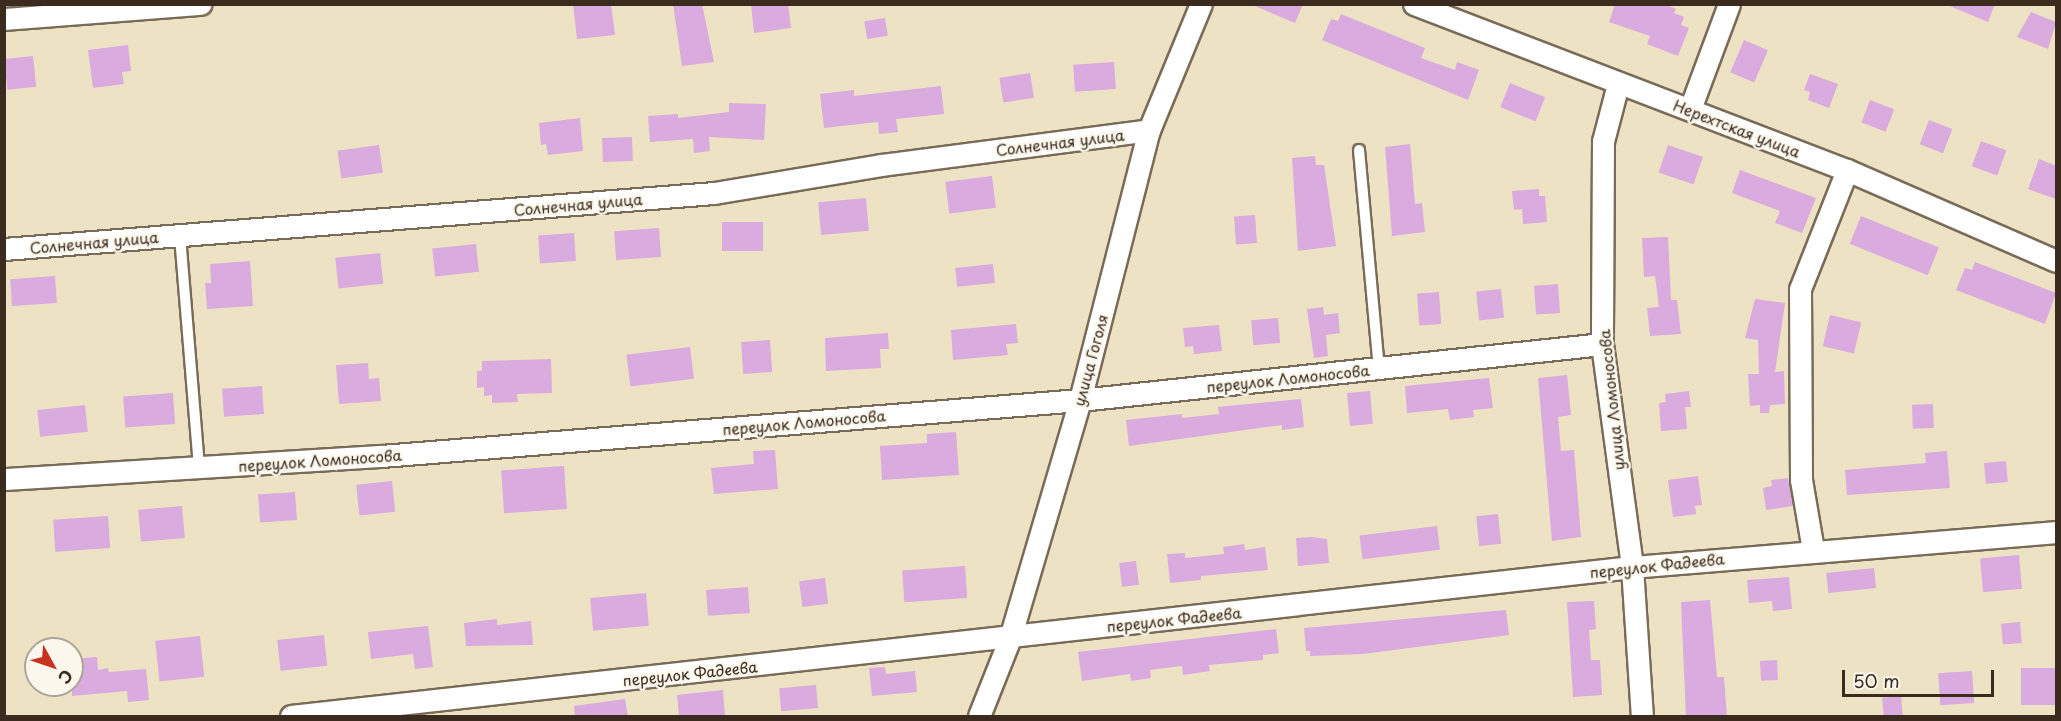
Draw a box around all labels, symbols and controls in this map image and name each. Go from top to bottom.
street label: Нерехтская улица [1671,95,1803,161]
street label: Солнечная улица [994,125,1126,159]
street label: Солнечная улица [512,189,644,219]
street label: Солнечная улица [28,227,160,257]
street label: улица Гоголя [1069,312,1111,408]
street label: улица Ломоносова [1595,328,1627,472]
street label: переулок Ломоносова [1205,360,1371,396]
street label: переулок Ломоносова [721,406,887,438]
street label: переулок Ломоносова [237,445,403,475]
street label: переулок Фадеева [1588,549,1726,581]
street label: переулок Фадеева [1105,603,1243,635]
north arrow [24,637,84,697]
street label: переулок Фадеева [621,657,759,689]
scale bar [1845,658,1996,696]
text: С [53,665,79,690]
text: 50 m [1853,667,1900,694]

